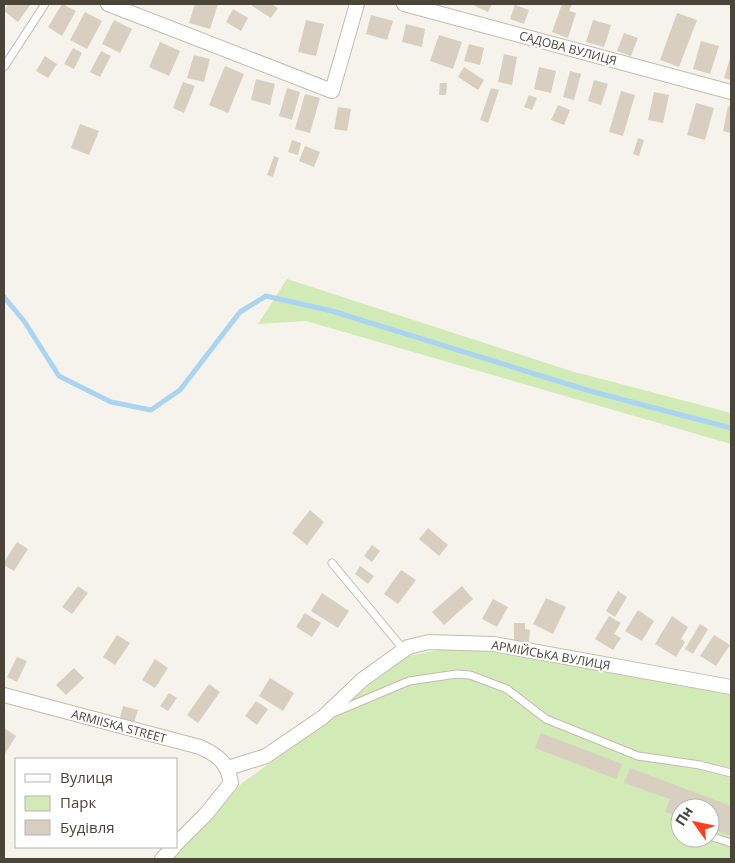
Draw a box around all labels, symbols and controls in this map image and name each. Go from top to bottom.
street label: САДОВА ВУЛИЦЯ [517,27,619,69]
street label: АРМІЙСЬКА ВУЛИЦЯ [490,636,612,674]
street label: ARMIISKA STREET [70,705,169,747]
legend [15,758,178,848]
text: Вулиця [60,767,113,787]
text: Парк [60,792,96,812]
north arrow [670,798,720,848]
text: Пн [670,802,697,829]
text: Будівля [60,817,115,837]

